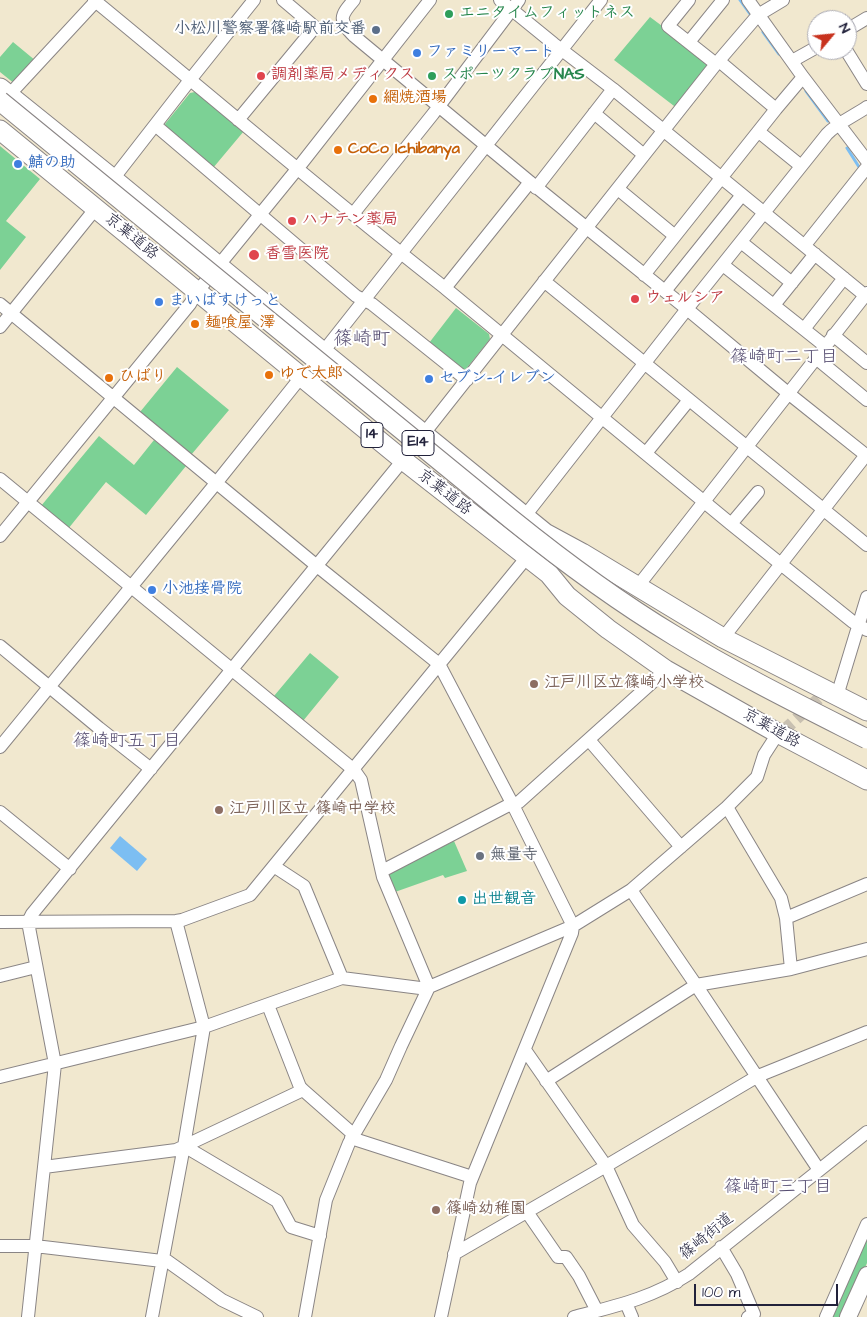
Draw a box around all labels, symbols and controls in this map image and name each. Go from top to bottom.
place label: エニタイムフィットネス [459,4,635,24]
marker: エニタイムフィットネス [443,8,455,20]
north arrow [807,10,857,60]
place label: 小松川警察署篠崎駅前交番 [174,20,366,40]
text: N [833,20,855,37]
marker: 小松川警察署篠崎駅前交番 [370,24,382,36]
place label: ファミリーマート [427,43,555,63]
marker: ファミリーマート [411,47,423,59]
place label: 調剤薬局メディクス [271,66,415,86]
place label: スポーツクラブNAS [442,66,585,86]
marker: 調剤薬局メディクス [255,70,267,82]
marker: スポーツクラブNAS [426,70,438,82]
place label: 網焼酒場 [383,89,447,109]
marker: 網焼酒場 [367,93,379,105]
place label: CoCo Ichibanya [348,140,460,160]
marker: CoCo Ichibanya [332,144,344,156]
place label: 鯖の助 [28,154,76,174]
marker: 鯖の助 [12,158,24,170]
street label: 京葉道路 [100,209,162,265]
place label: ハナテン薬局 [302,211,398,231]
marker: ハナテン薬局 [286,215,298,227]
place label: 香雪医院 [265,245,329,265]
marker: 香雪医院 [247,248,261,262]
place label: ウェルシア [645,289,725,309]
place label: まいばすけっと [169,292,281,312]
marker: ウェルシア [629,293,641,305]
marker: まいばすけっと [153,296,165,308]
place label: 麺喰屋 澤 [205,314,275,334]
marker: 麺喰屋 澤 [189,318,201,330]
district label: 篠崎町 [334,329,390,351]
district label: 篠崎町二丁目 [730,347,838,369]
place label: ゆで太郎 [279,365,343,385]
place label: ひばり [119,368,167,388]
marker: ゆで太郎 [263,369,275,381]
place label: セブン-イレブン [439,369,556,389]
marker: ひばり [103,372,115,384]
marker: セブン-イレブン [423,373,435,385]
road number: 14 [361,422,383,448]
road number: E14 [402,430,434,456]
street label: 京葉道路 [413,466,475,520]
place label: 小池接骨院 [162,580,242,600]
marker: 小池接骨院 [146,584,158,596]
place label: 江戸川区立篠崎小学校 [544,674,704,694]
marker: 江戸川区立篠崎小学校 [528,678,540,690]
street label: 京葉道路 [738,705,804,753]
district label: 篠崎町五丁目 [73,731,181,753]
place label: 江戸川区立 篠崎中学校 [229,800,395,820]
marker: 江戸川区立 篠崎中学校 [213,804,225,816]
place label: 無量寺 [490,846,538,866]
marker: 無量寺 [474,850,486,862]
place label: 出世観音 [472,890,536,910]
marker: 出世観音 [456,894,468,906]
district label: 篠崎町三丁目 [724,1177,832,1199]
place label: 篠崎幼稚園 [446,1200,526,1220]
marker: 篠崎幼稚園 [430,1204,442,1216]
street label: 篠崎街道 [676,1209,738,1265]
scale bar [697,1274,841,1306]
text: 100 m [702,1282,741,1303]

